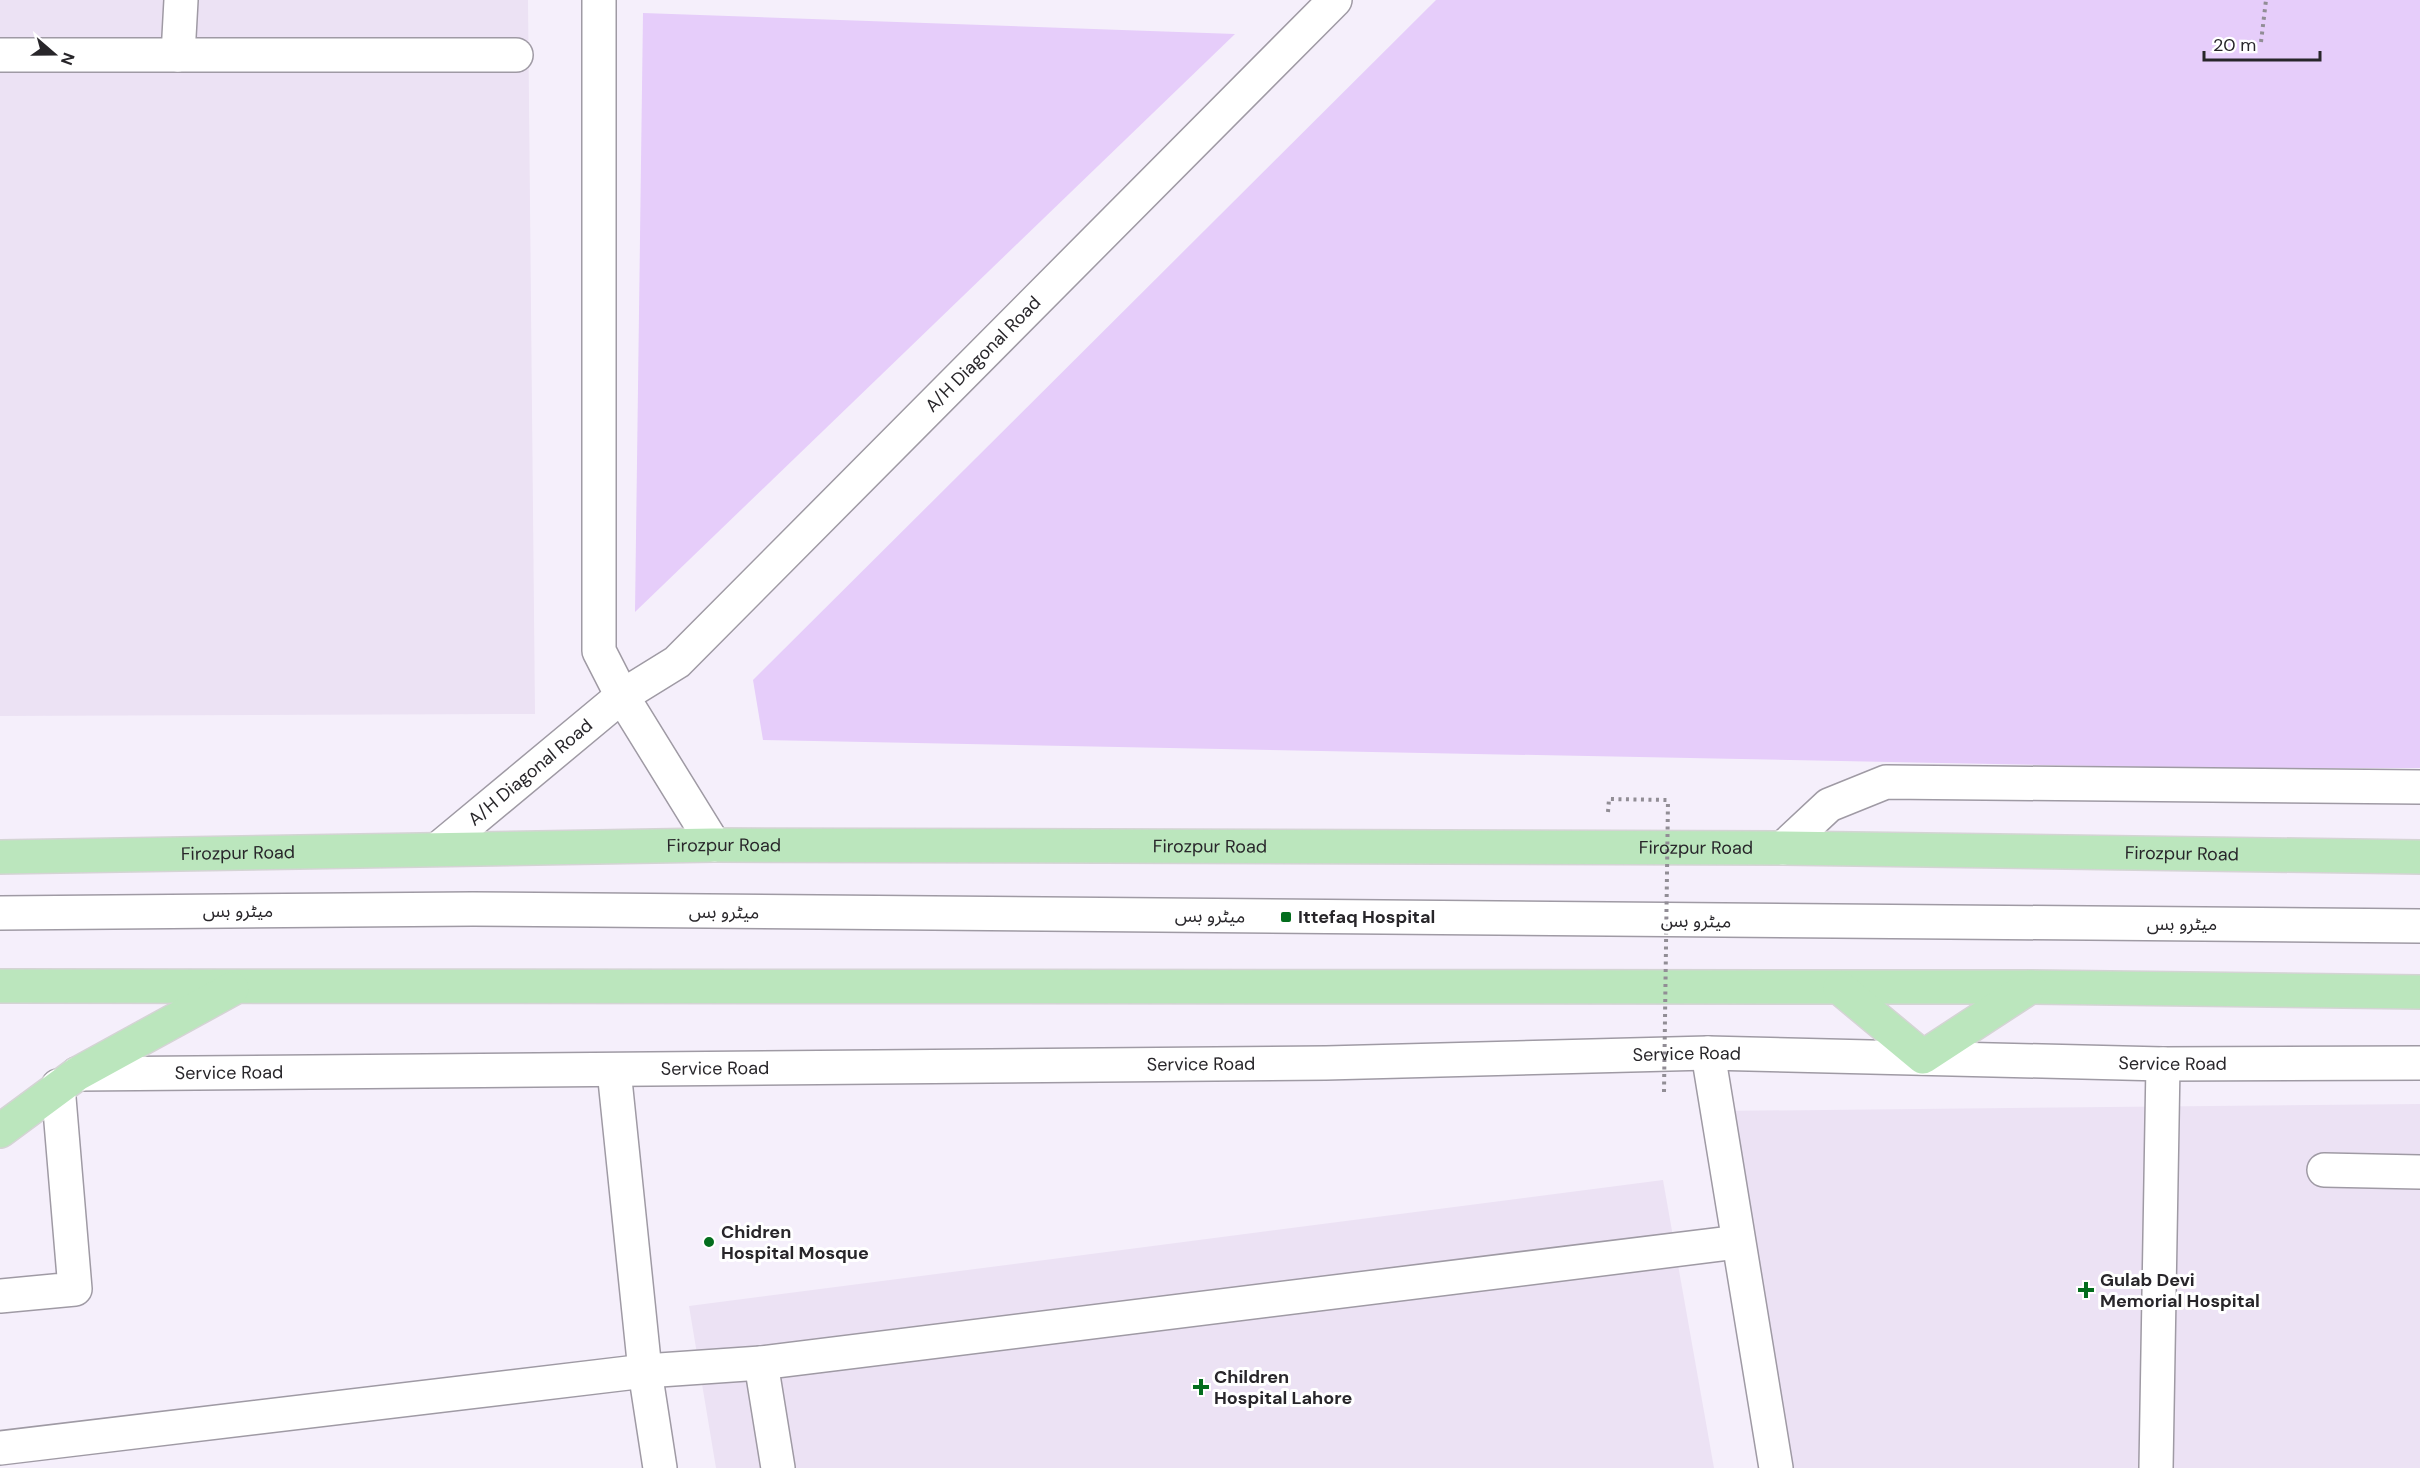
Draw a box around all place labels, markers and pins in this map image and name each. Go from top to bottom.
place label: Ittefaq Hospital [1298,905,1435,929]
marker: Ittefaq Hospital [1279,910,1293,924]
place label: Chidren Hospital Mosque [721,1220,869,1265]
marker: Chidren Hospital Mosque [702,1235,716,1249]
place label: Gulab Devi Memorial Hospital [2100,1268,2260,1313]
marker: Gulab Devi Memorial Hospital [2077,1281,2095,1299]
place label: Children Hospital Lahore [1214,1365,1352,1410]
marker: Children Hospital Lahore [1192,1378,1210,1396]

